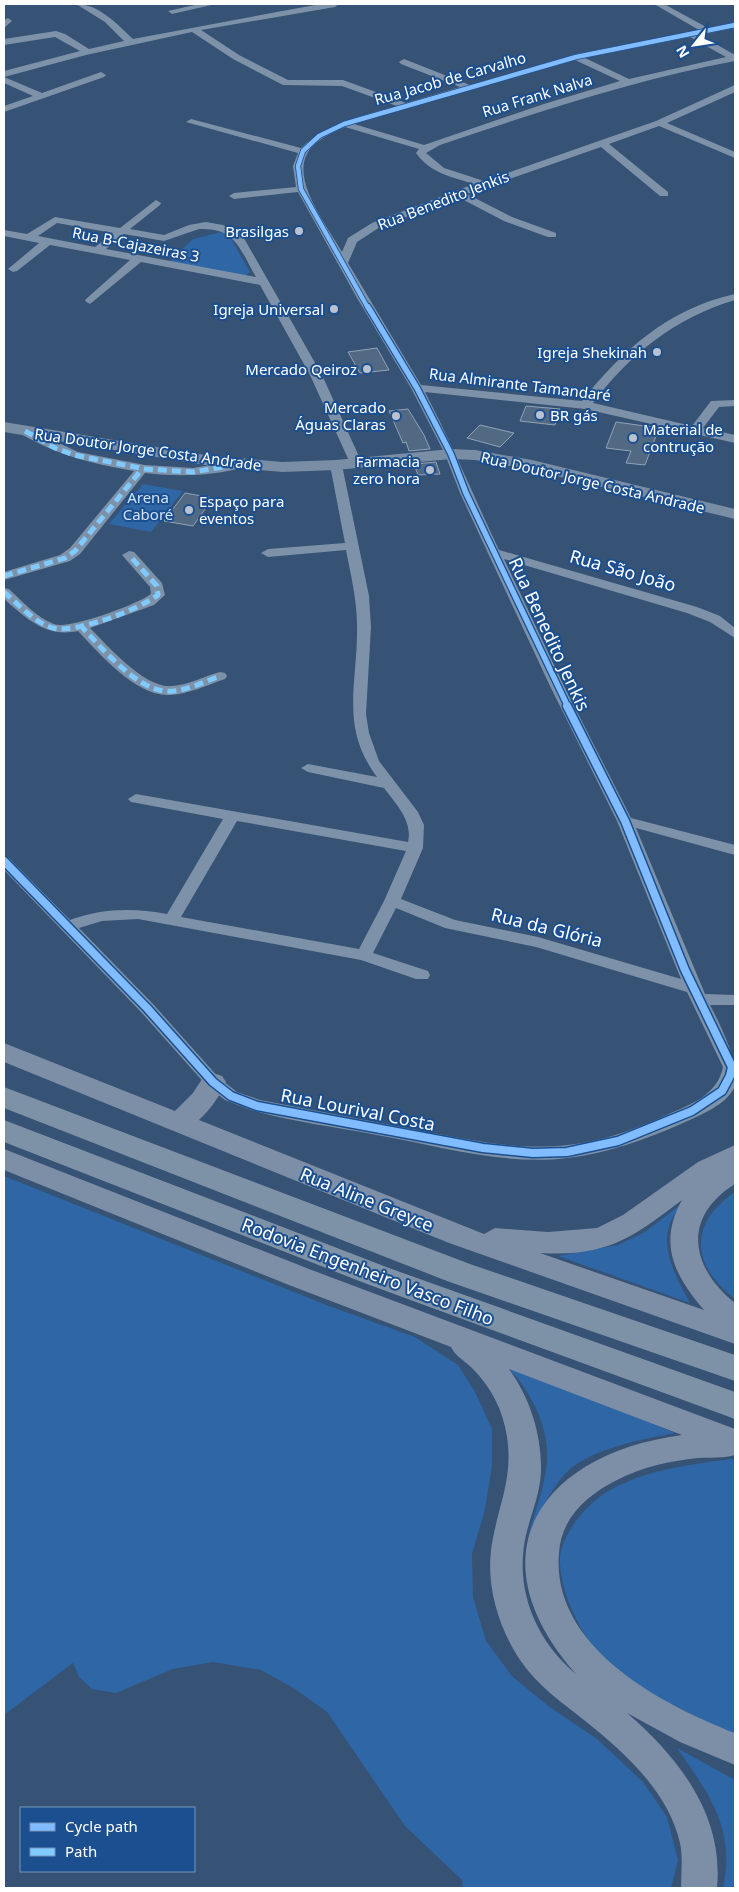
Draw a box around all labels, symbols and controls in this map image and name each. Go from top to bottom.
north arrow [669,20,719,70]
text: N [671,42,693,61]
street label: Rua Jacob de Carvalho [372,47,528,109]
street label: Rua Frank Nalva [480,69,594,121]
street label: Rua Benedito Jenkis [374,166,512,234]
place label: Brasilgas [225,221,289,241]
street label: Rua B-Cajazeiras 3 [71,222,201,266]
marker: Brasilgas [293,225,305,237]
place label: Igreja Universal [213,299,324,319]
marker: Igreja Universal [328,303,340,315]
place label: Igreja Shekinah [537,342,647,362]
marker: Igreja Shekinah [651,346,663,358]
place label: Mercado Qeiroz [245,359,357,379]
marker: Mercado Qeiroz [361,363,373,375]
street label: Rua Almirante Tamandaré [428,363,612,405]
place label: Mercado Águas Claras [295,397,386,434]
place label: BR gás [550,405,598,425]
marker: BR gás [534,409,546,421]
marker: Mercado Águas Claras [390,410,402,422]
place label: Material de contrução [643,419,723,456]
street label: Rua Doutor Jorge Costa Andrade [33,423,263,475]
marker: Material de contrução [627,432,639,444]
street label: Rua Doutor Jorge Costa Andrade [479,446,707,518]
place label: Farmacia zero hora [353,451,420,488]
marker: Farmacia zero hora [424,464,436,476]
park label: Arena Caboré [123,487,173,524]
place label: Espaço para eventos [199,491,284,528]
marker: Espaço para eventos [183,504,195,516]
street label: Rua São João [567,543,679,597]
street label: Rua Benedito Jenkis [504,553,596,715]
street label: Rua da Glória [489,902,605,952]
street label: Rua Lourival Costa [279,1082,437,1136]
street label: Rua Aline Greyce [297,1161,437,1237]
street label: Rodovia Engenheiro Vasco Filho [238,1212,498,1330]
legend [20,1807,195,1872]
text: Cycle path [65,1816,138,1836]
text: Path [65,1841,97,1861]

